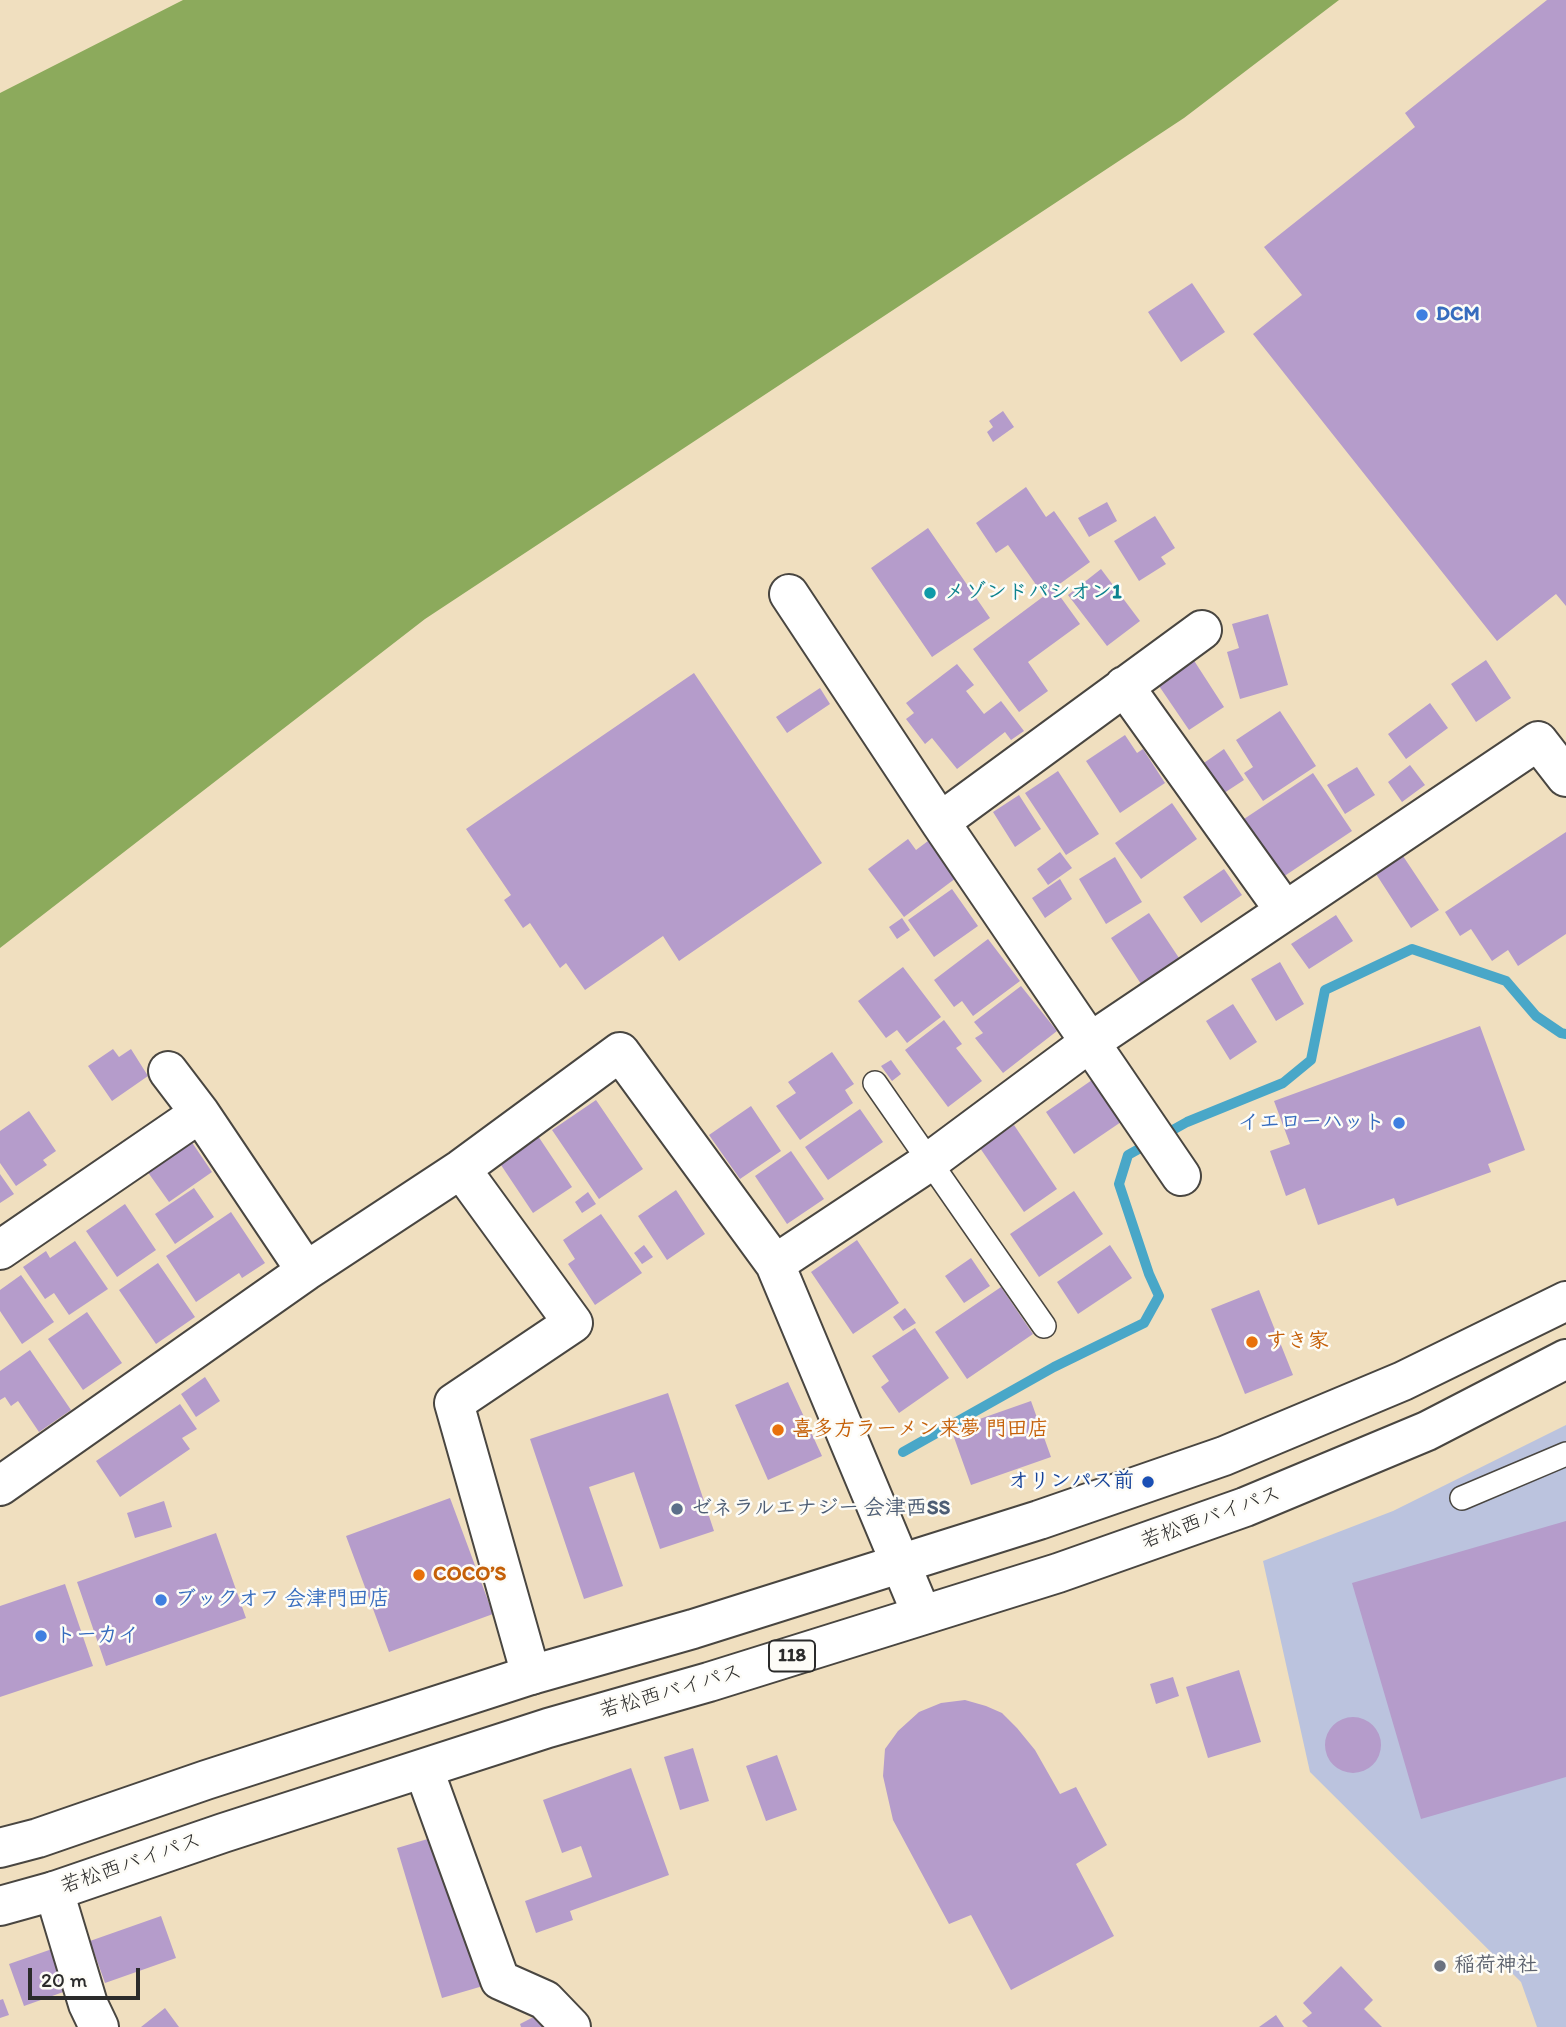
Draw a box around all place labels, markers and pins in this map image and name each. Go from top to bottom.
place label: DCM [1436,302,1480,328]
marker: DCM [1414,307,1430,323]
place label: メゾンドパシオン1 [944,580,1122,606]
marker: メゾンドパシオン1 [922,585,938,601]
place label: イエローハット [1238,1110,1385,1136]
marker: イエローハット [1391,1115,1407,1131]
place label: すき家 [1266,1329,1329,1355]
marker: すき家 [1244,1334,1260,1350]
place label: 喜多方ラーメン来夢 門田店 [792,1417,1049,1443]
marker: 喜多方ラーメン来夢 門田店 [770,1422,786,1438]
place label: オリンパス前 [1008,1469,1134,1495]
marker: オリンパス前 [1140,1474,1156,1490]
place label: ゼネラルエナジー 会津西SS [691,1496,950,1522]
marker: ゼネラルエナジー 会津西SS [669,1501,685,1517]
place label: COCO’S [433,1562,506,1588]
marker: COCO’S [411,1567,427,1583]
place label: ブックオフ 会津門田店 [175,1587,390,1613]
marker: ブックオフ 会津門田店 [153,1592,169,1608]
place label: トーカイ [55,1623,139,1649]
marker: トーカイ [33,1628,49,1644]
place label: 稲荷神社 [1454,1953,1538,1979]
marker: 稲荷神社 [1432,1958,1448,1974]

